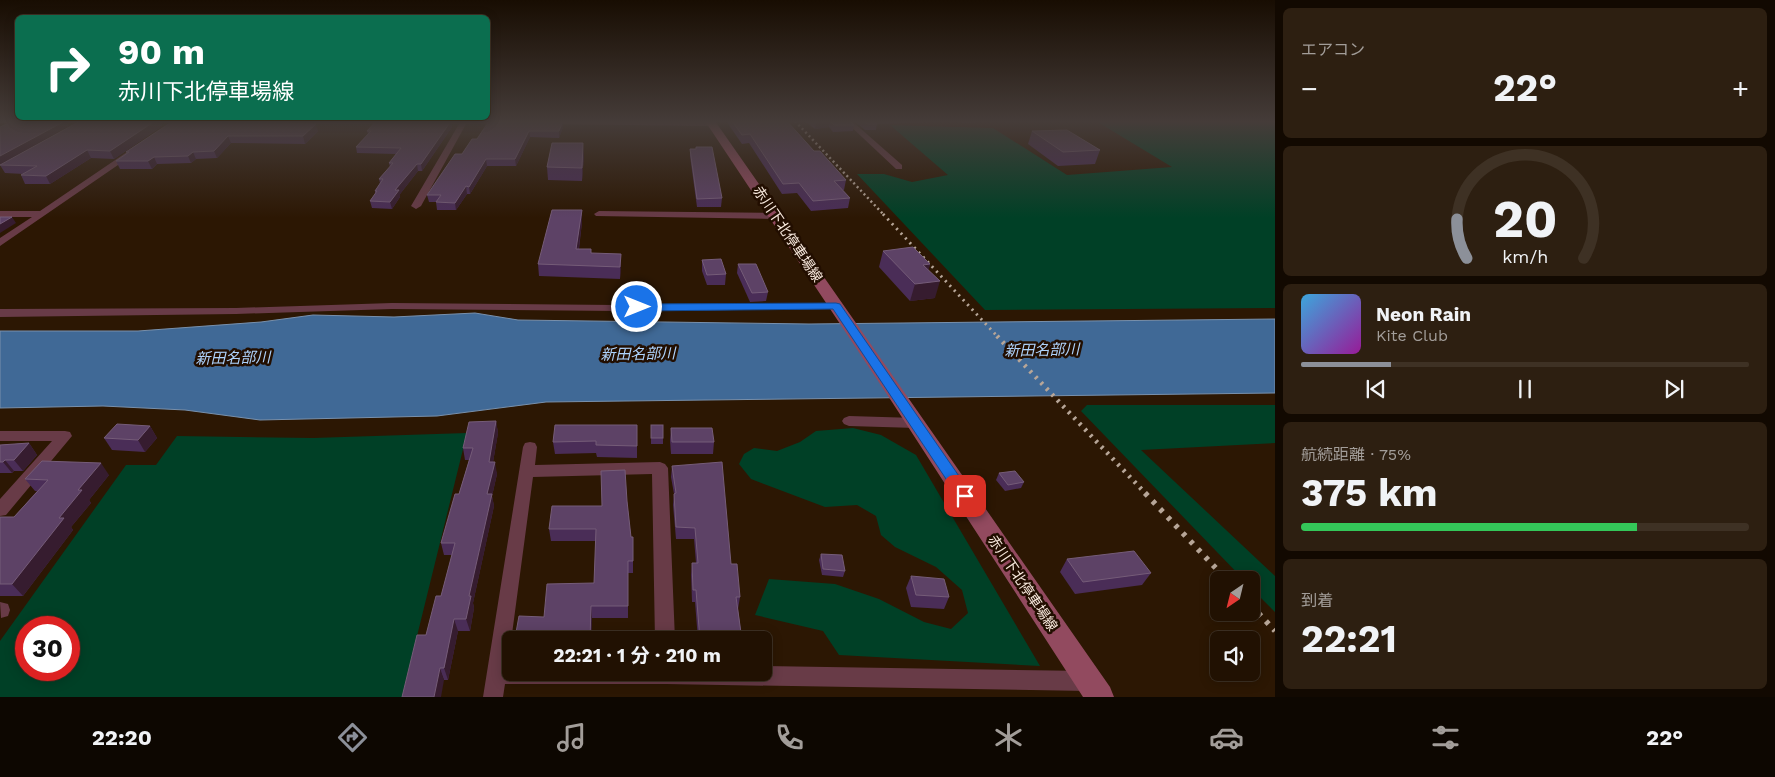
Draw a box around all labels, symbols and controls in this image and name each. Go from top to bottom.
text: 90 m [118,31,205,73]
icon: right [35,35,100,100]
text: エアコン [1301,40,1365,59]
text: 22° [1493,66,1557,110]
text: − [1301,72,1318,105]
text: + [1732,72,1749,105]
text: 赤川下北停車場線 [118,79,294,104]
street label: 赤川下北停車場線 [750,183,826,285]
text: 20 [1493,189,1557,250]
text: km/h [1502,246,1548,267]
position arrow [610,280,662,332]
text: Neon Rain [1376,303,1471,326]
text: Kite Club [1376,326,1448,345]
water label: 新田名部川 [1004,340,1082,360]
water label: 新田名部川 [600,344,678,364]
water label: 新田名部川 [195,348,273,368]
icon: previous [1362,375,1390,403]
icon: pause [1511,375,1539,403]
icon: next [1660,375,1688,403]
text: 航続距離 · 75% [1301,445,1411,464]
text: 375 km [1301,471,1438,515]
pin [944,475,986,517]
icon: arrive [951,482,979,510]
street label: 赤川下北停車場線 [985,532,1061,634]
north arrow [1210,571,1260,621]
map controls [1210,571,1260,681]
text: 到着 [1301,591,1333,610]
speed limit sign: 30 [15,616,80,681]
text: 22:21 [1301,617,1397,661]
button: sound [1210,631,1260,681]
text: 22:21 · 1 分 · 210 m [553,644,721,667]
icon: directions [335,720,370,755]
icon: music [554,720,589,755]
icon: phone [772,720,807,755]
icon: climate [991,720,1026,755]
icon: car [1209,720,1244,755]
icon: filters [1428,720,1463,755]
text: 22:20 [92,725,152,750]
text: 22° [1646,725,1683,750]

